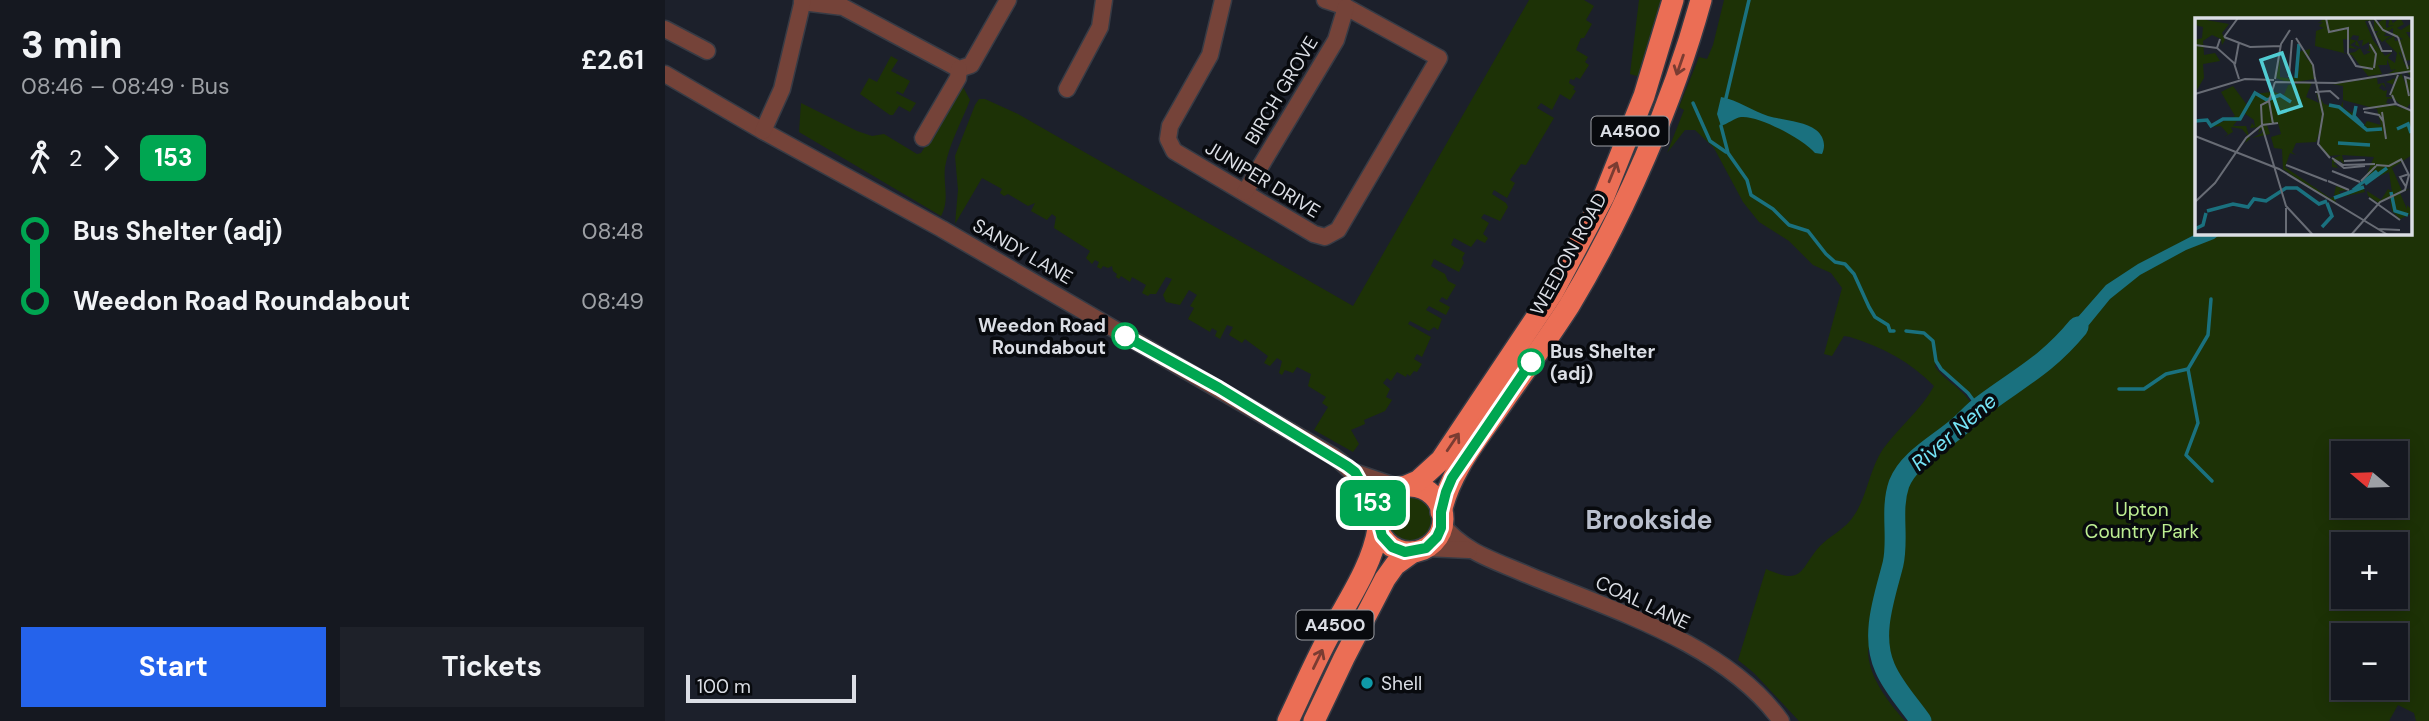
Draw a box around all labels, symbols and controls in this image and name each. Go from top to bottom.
inset map [2195,18,2411,234]
text: 3 min [21,20,122,70]
street label: BIRCH GROVE [1239,31,1324,149]
text: £2.61 [581,43,644,77]
one-way arrow [1673,53,1685,75]
text: 08:46 – 08:49 · Bus [21,71,230,101]
road number: A4500 [1591,116,1669,146]
street label: JUNIPER DRIVE [1201,135,1325,224]
icon: walk [21,139,59,177]
icon: forward [92,139,130,177]
text: 153 [154,142,192,173]
text: 2 [69,143,82,173]
one-way arrow [1608,162,1621,184]
street label: WEEDON ROAD [1524,188,1612,320]
street label: SANDY LANE [968,213,1077,290]
text: Bus Shelter (adj) [73,214,282,248]
text: 08:48 [582,216,644,246]
text: Weedon Road Roundabout [73,284,410,318]
text: 08:49 [581,286,644,316]
place label: Weedon Road Roundabout [978,313,1106,360]
marker: Weedon Road Roundabout [1112,323,1138,349]
place label: Bus Shelter (adj) [1550,339,1656,386]
marker: Bus Shelter (adj) [1518,349,1544,375]
water label: River Nene [1905,387,2003,477]
one-way arrow [1446,433,1461,452]
north arrow [2331,441,2408,518]
map controls [2331,441,2408,700]
line badge: 153 [1333,480,1413,526]
text: 153 [1354,487,1392,518]
park label: Upton Country Park [2085,497,2200,544]
district label: Brookside [1586,503,1712,537]
button: + [2331,532,2408,609]
street label: COAL LANE [1591,570,1694,635]
road number: A4500 [1297,610,1373,640]
button: − [2331,623,2408,700]
button: Start [21,627,326,707]
button: Tickets [340,627,644,707]
one-way arrow [1311,649,1325,670]
place label: Shell [1381,671,1422,696]
scale bar [686,672,856,704]
text: 100 m [697,674,751,699]
marker: Shell [1359,675,1375,691]

